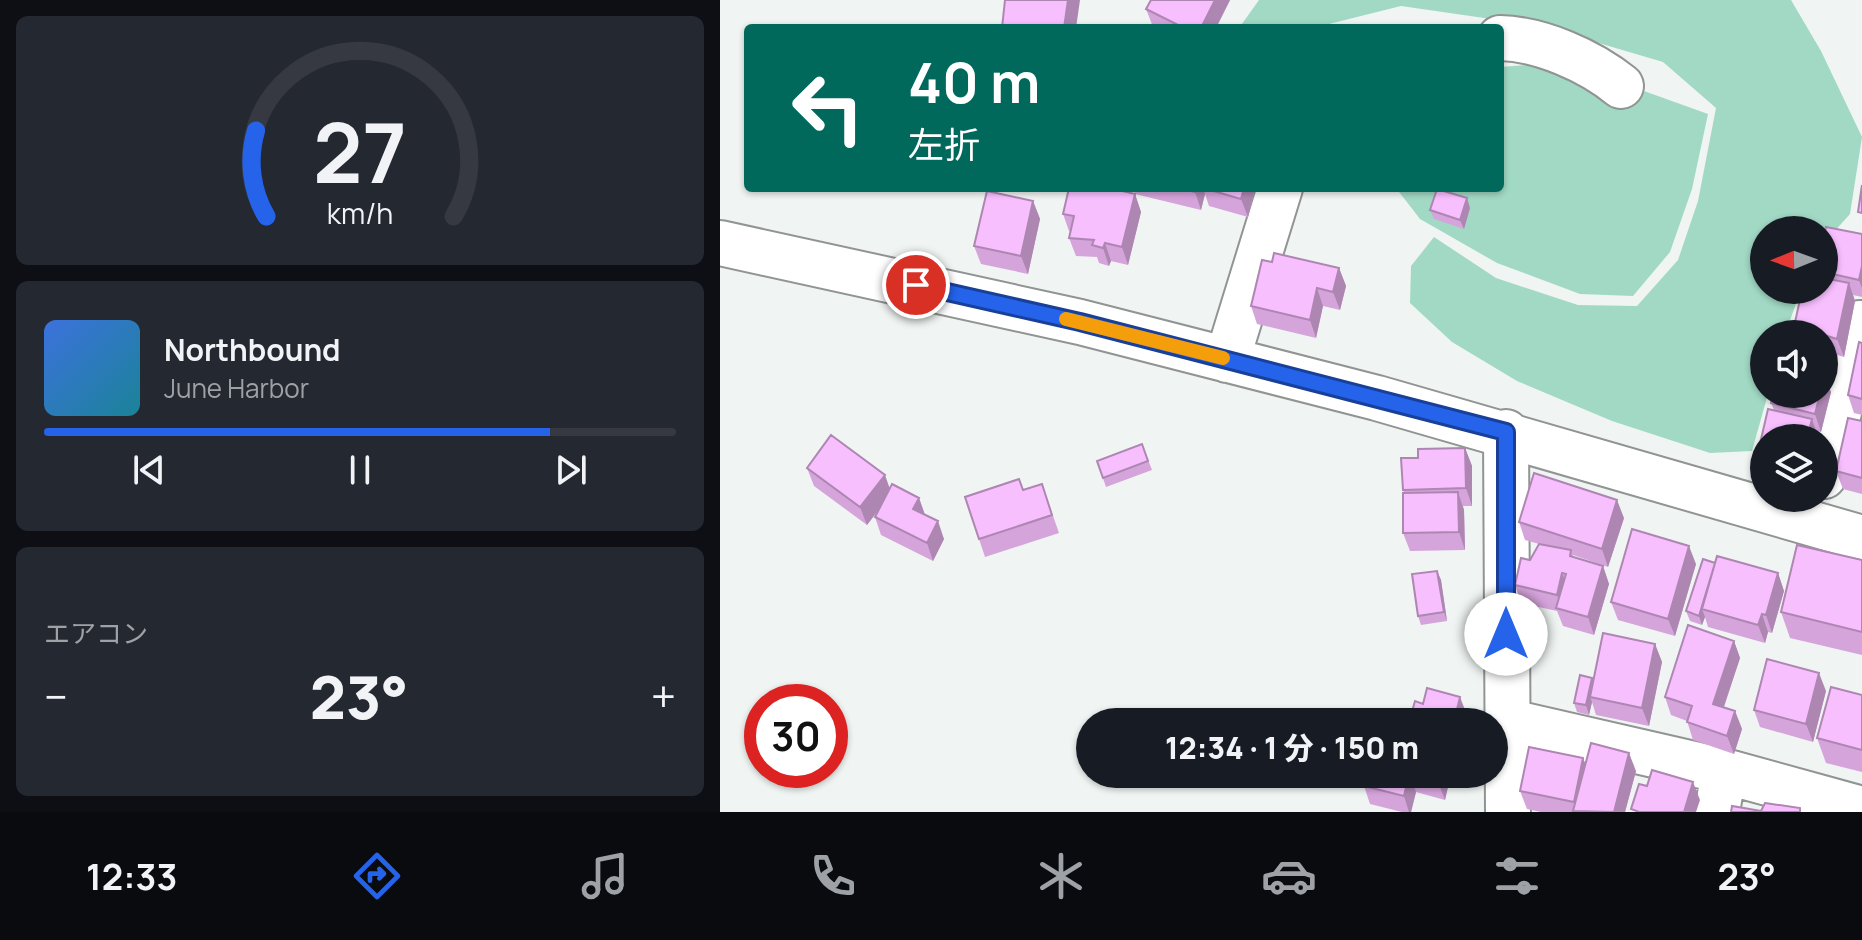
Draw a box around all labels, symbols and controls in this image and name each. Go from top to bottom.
text: 40 m [908,43,1040,120]
icon: left [776,56,880,160]
text: 27 [313,93,407,207]
text: 左折 [908,120,980,169]
text: km/h [327,194,393,233]
north arrow [1750,216,1838,304]
map controls [1750,216,1838,512]
pin [882,251,950,319]
icon: arrive [894,263,938,307]
button: sound [1750,320,1838,408]
text: Northbound [164,329,341,370]
text: June Harbor [164,370,309,406]
button: layers [1750,424,1838,512]
icon: previous [127,448,171,492]
icon: pause [338,448,382,492]
icon: next [549,448,593,492]
position arrow [1464,592,1548,676]
text: エアコン [44,615,148,651]
text: 23° [310,655,409,737]
text: − [44,666,68,726]
text: + [651,666,676,726]
speed limit sign: 30 [744,684,848,788]
text: 12:34 · 1 分 · 150 m [1165,727,1419,768]
icon: directions [349,848,405,904]
icon: music [577,848,633,904]
icon: phone [805,848,861,904]
icon: climate [1033,848,1089,904]
icon: car [1261,848,1317,904]
icon: filters [1489,848,1545,904]
text: 12:33 [86,852,177,901]
text: 23° [1717,852,1776,901]

